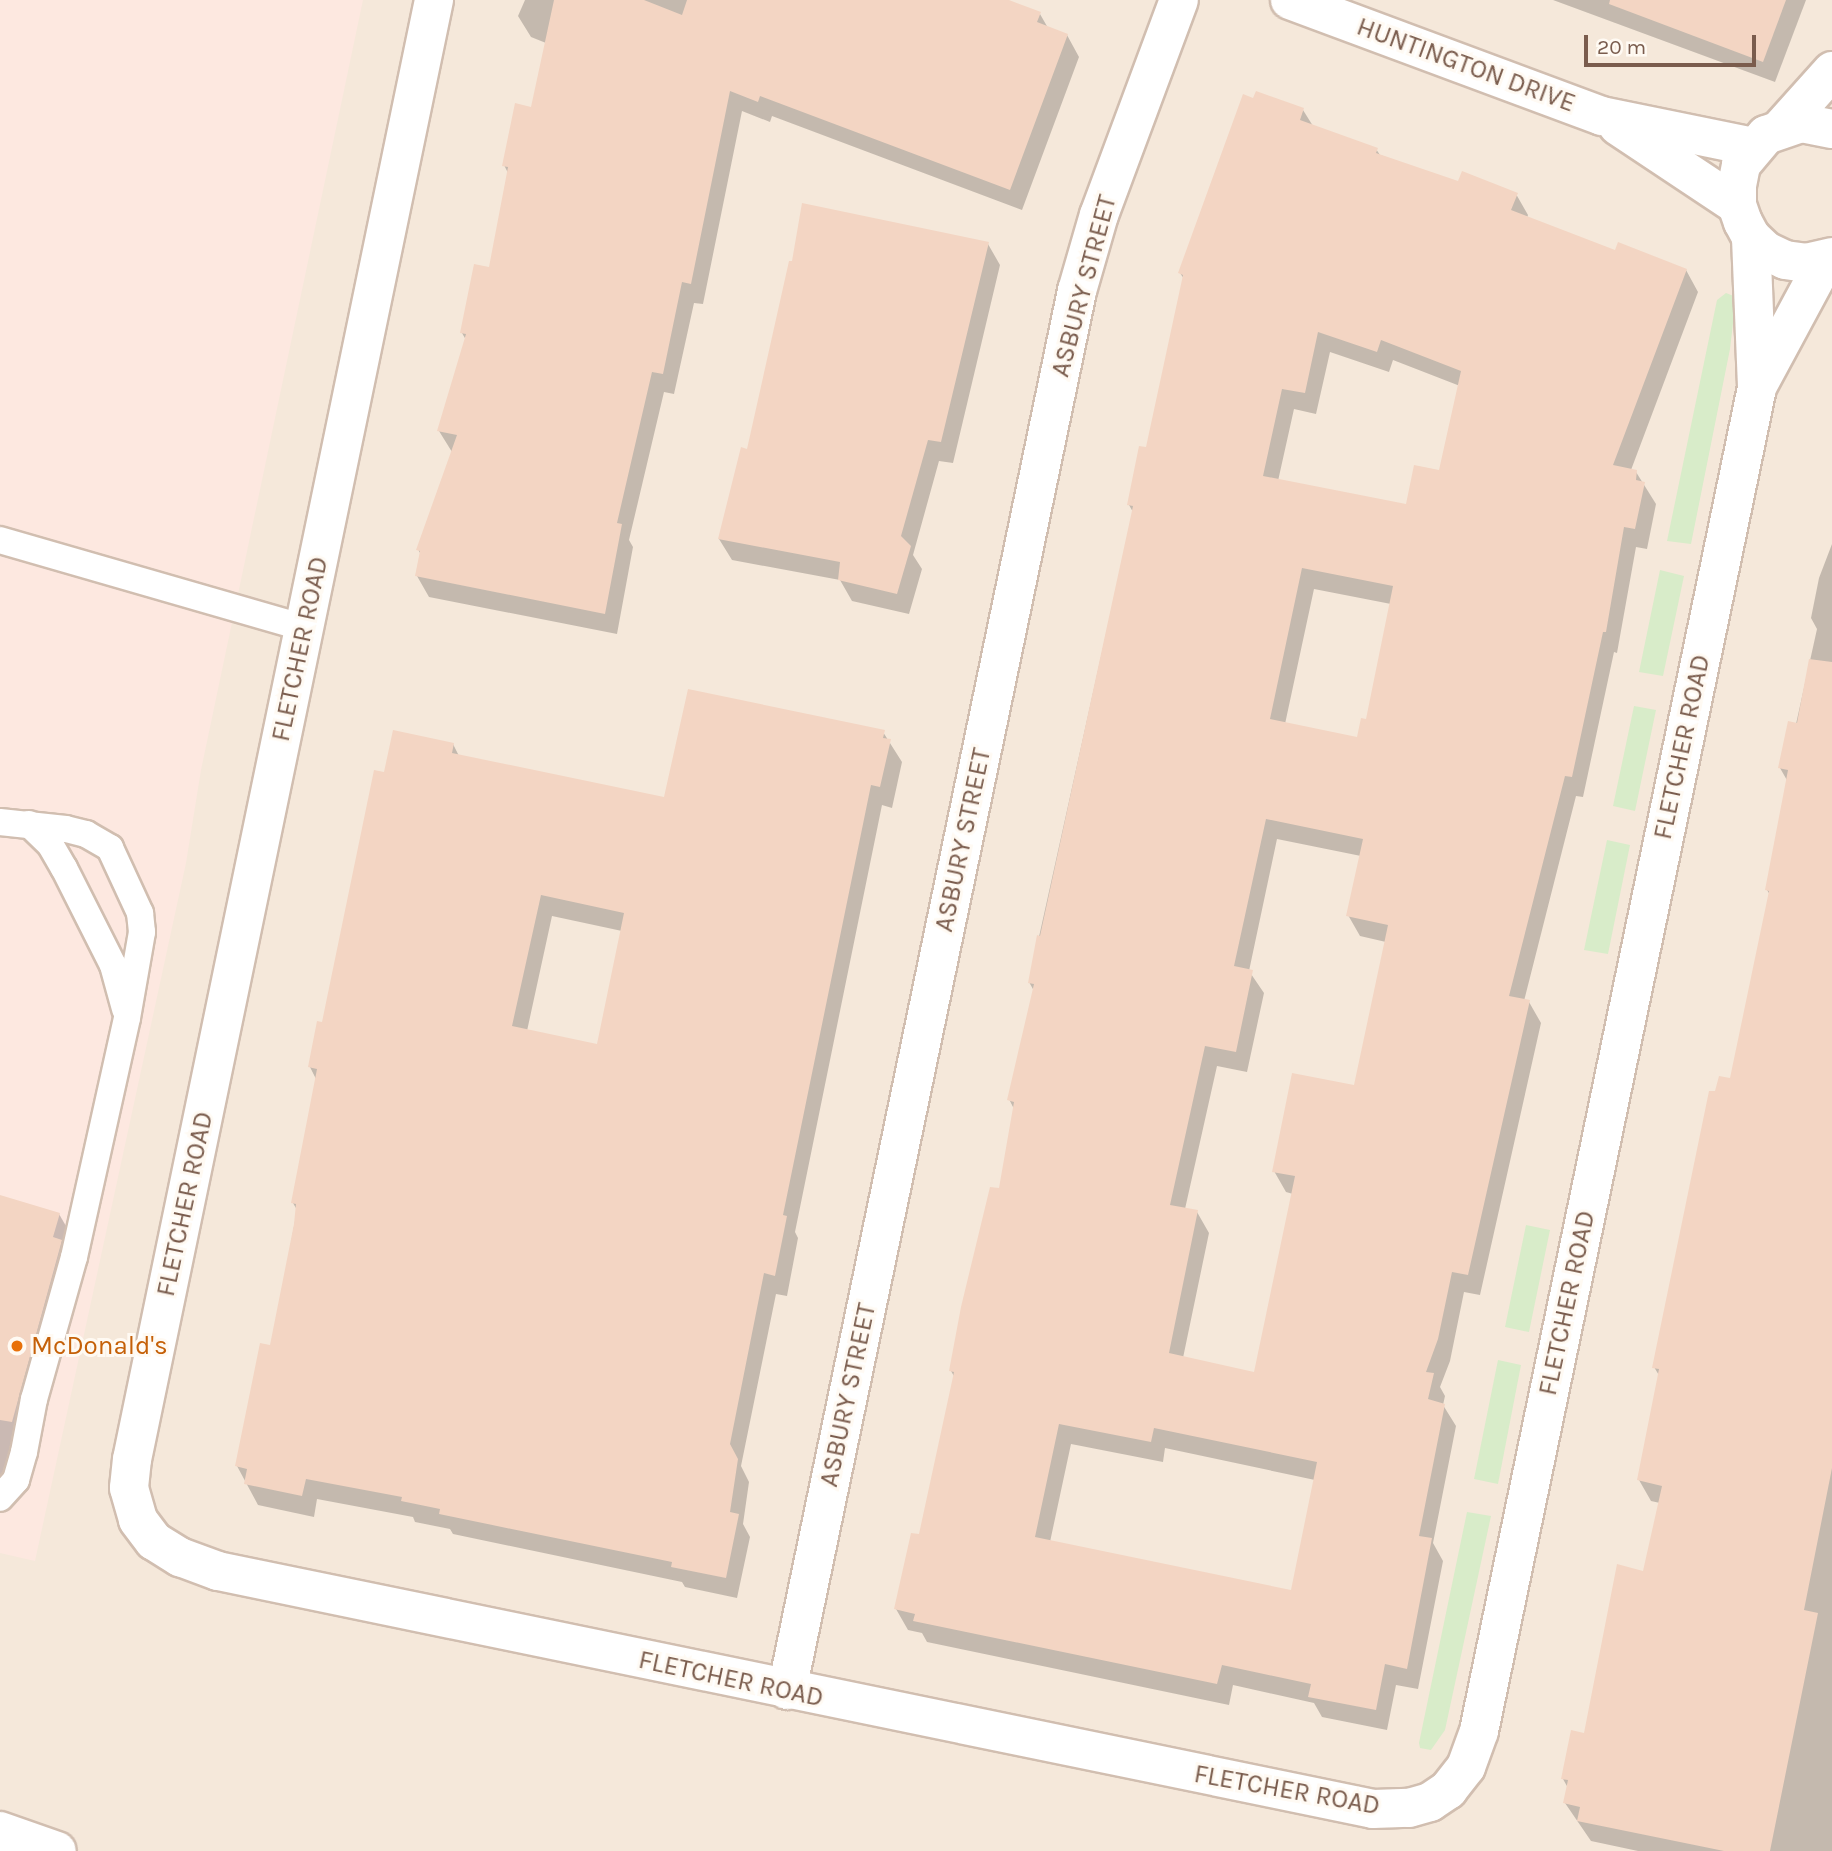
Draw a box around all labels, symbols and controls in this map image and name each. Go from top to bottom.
street label: HUNTINGTON DRIVE [1352,11,1580,119]
scale bar [1587,21,1758,65]
text: 20 m [1597,35,1646,59]
street label: ASBURY STREET [1045,192,1123,380]
street label: FLETCHER ROAD [265,554,335,744]
street label: FLETCHER ROAD [1647,652,1717,842]
street label: ASBURY STREET [928,745,998,935]
street label: FLETCHER ROAD [150,1109,220,1299]
street label: FLETCHER ROAD [1532,1208,1602,1398]
street label: ASBURY STREET [813,1300,883,1490]
place label: McDonald's [31,1330,168,1362]
marker: McDonald's [9,1338,25,1354]
street label: FLETCHER ROAD [636,1644,826,1714]
street label: FLETCHER ROAD [1192,1758,1382,1822]

